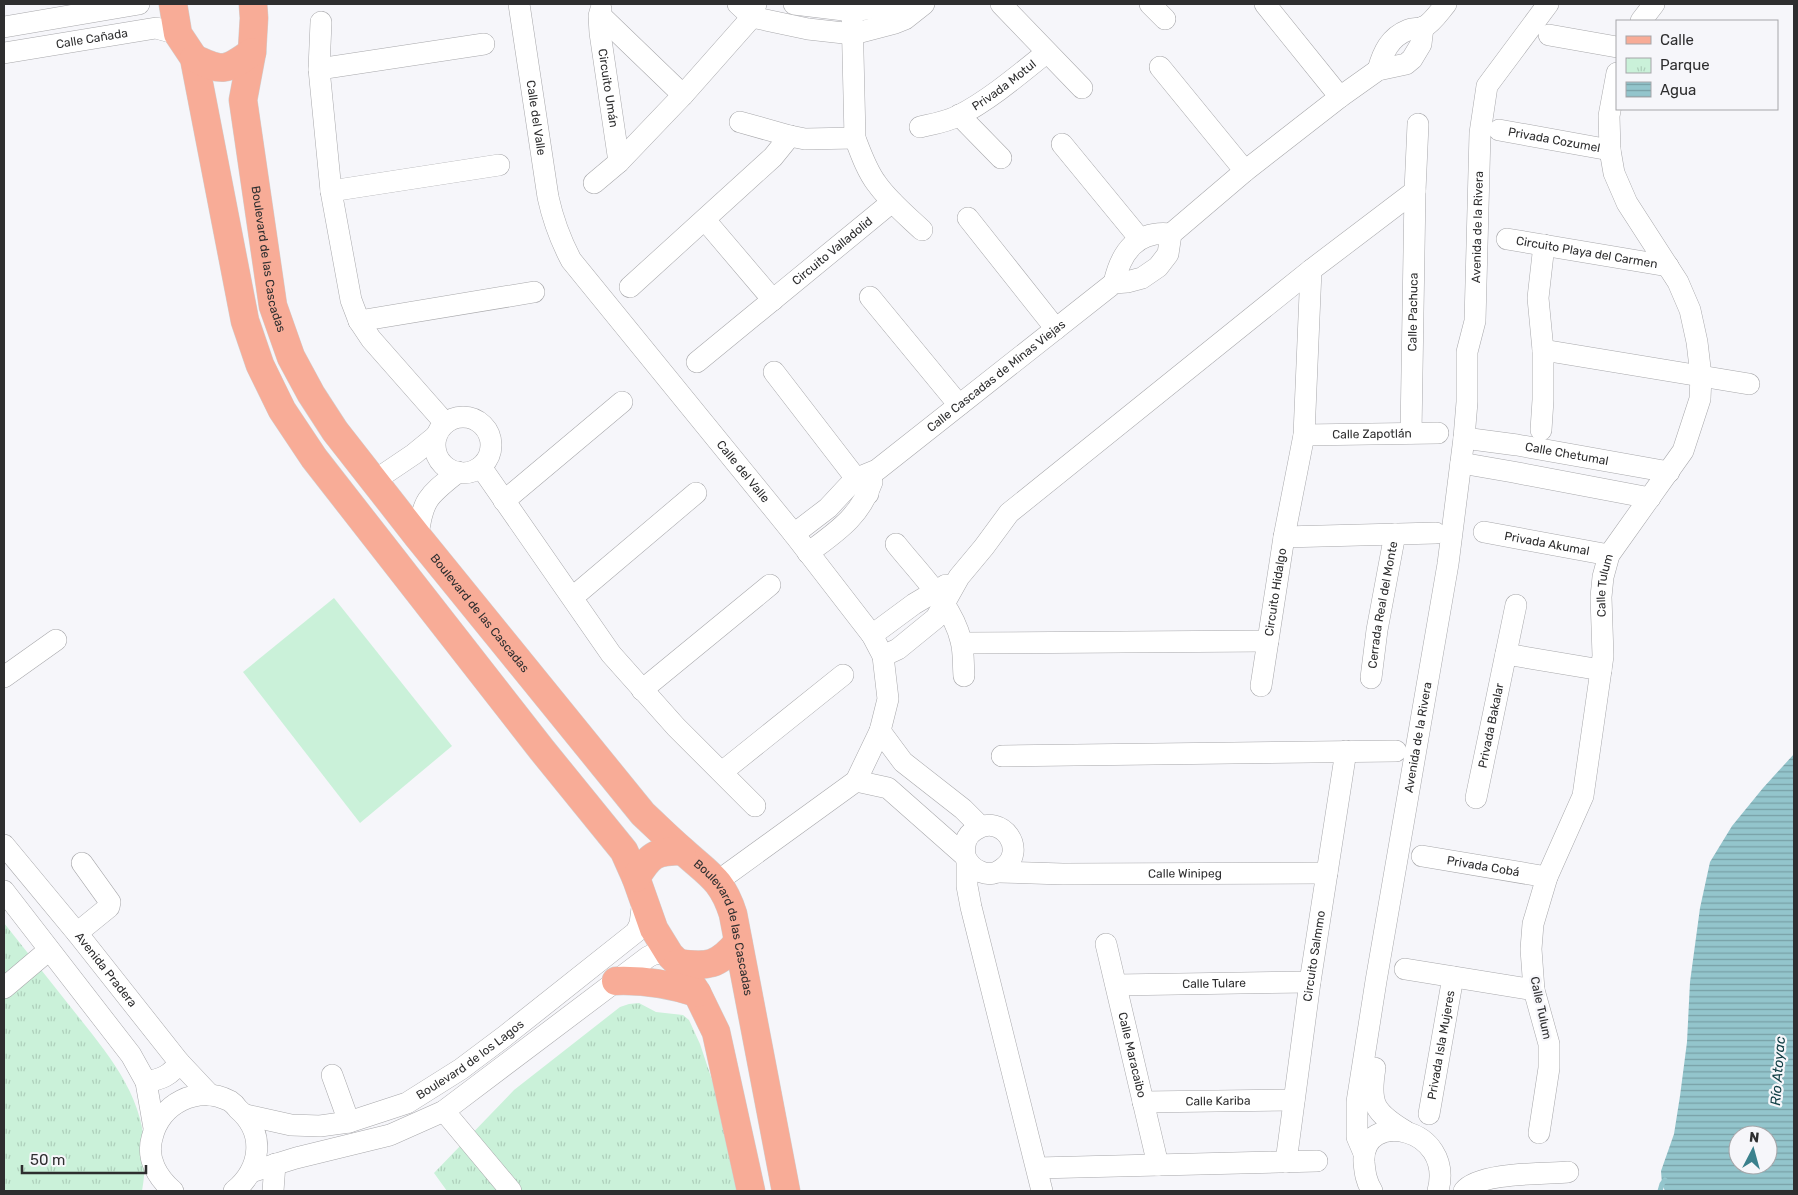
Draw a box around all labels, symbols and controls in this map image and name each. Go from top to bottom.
legend [1616,20,1778,110]
street label: Calle Cañada [55,26,129,51]
text: Calle [1660,31,1694,49]
street label: Circuito Umán [595,48,621,129]
text: Parque [1660,56,1710,74]
street label: Privada Motul [969,57,1039,114]
street label: Calle del Valle [524,79,549,157]
text: Agua [1660,81,1696,99]
street label: Privada Cozumel [1507,125,1601,155]
street label: Avenida de la Rivera [1469,171,1486,283]
street label: Boulevard de las Cascadas [249,185,289,334]
street label: Circuito Valladolid [789,214,875,288]
street label: Circuito Playa del Carmen [1515,234,1659,271]
street label: Calle Pachuca [1405,273,1421,352]
street label: Calle Cascadas de Minas Viejas [924,317,1068,435]
street label: Calle Zapotlán [1332,426,1412,442]
street label: Calle del Valle [714,438,773,505]
street label: Calle Chetumal [1524,440,1610,468]
street label: Privada Akumal [1503,529,1591,558]
street label: Cerrada Real del Monte [1365,540,1401,669]
street label: Circuito Hidalgo [1262,547,1289,637]
street label: Boulevard de las Cascadas [428,551,532,675]
street label: Calle Tulum [1594,552,1616,617]
street label: Avenida de la Rivera [1402,681,1435,794]
street label: Privada Bakalar [1475,681,1507,769]
street label: Privada Cobá [1446,853,1521,879]
street label: Boulevard de las Cascadas [691,857,755,997]
street label: Calle Winipeg [1148,866,1222,881]
street label: Circuito Salmmo [1300,909,1328,1002]
street label: Avenida Pradera [72,929,140,1010]
street label: Calle Tulum [1528,975,1554,1041]
street label: Calle Tulare [1182,976,1246,991]
street label: Privada Isla Mujeres [1425,989,1458,1101]
street label: Calle Maracaibo [1115,1011,1149,1099]
street label: Boulevard de los Lagos [414,1017,527,1102]
water label: Río Atoyac [1767,1035,1789,1106]
street label: Calle Kariba [1185,1094,1251,1108]
north arrow [1728,1125,1778,1175]
text: N [1748,1129,1760,1147]
scale bar [22,1142,146,1174]
text: 50 m [30,1151,65,1169]

